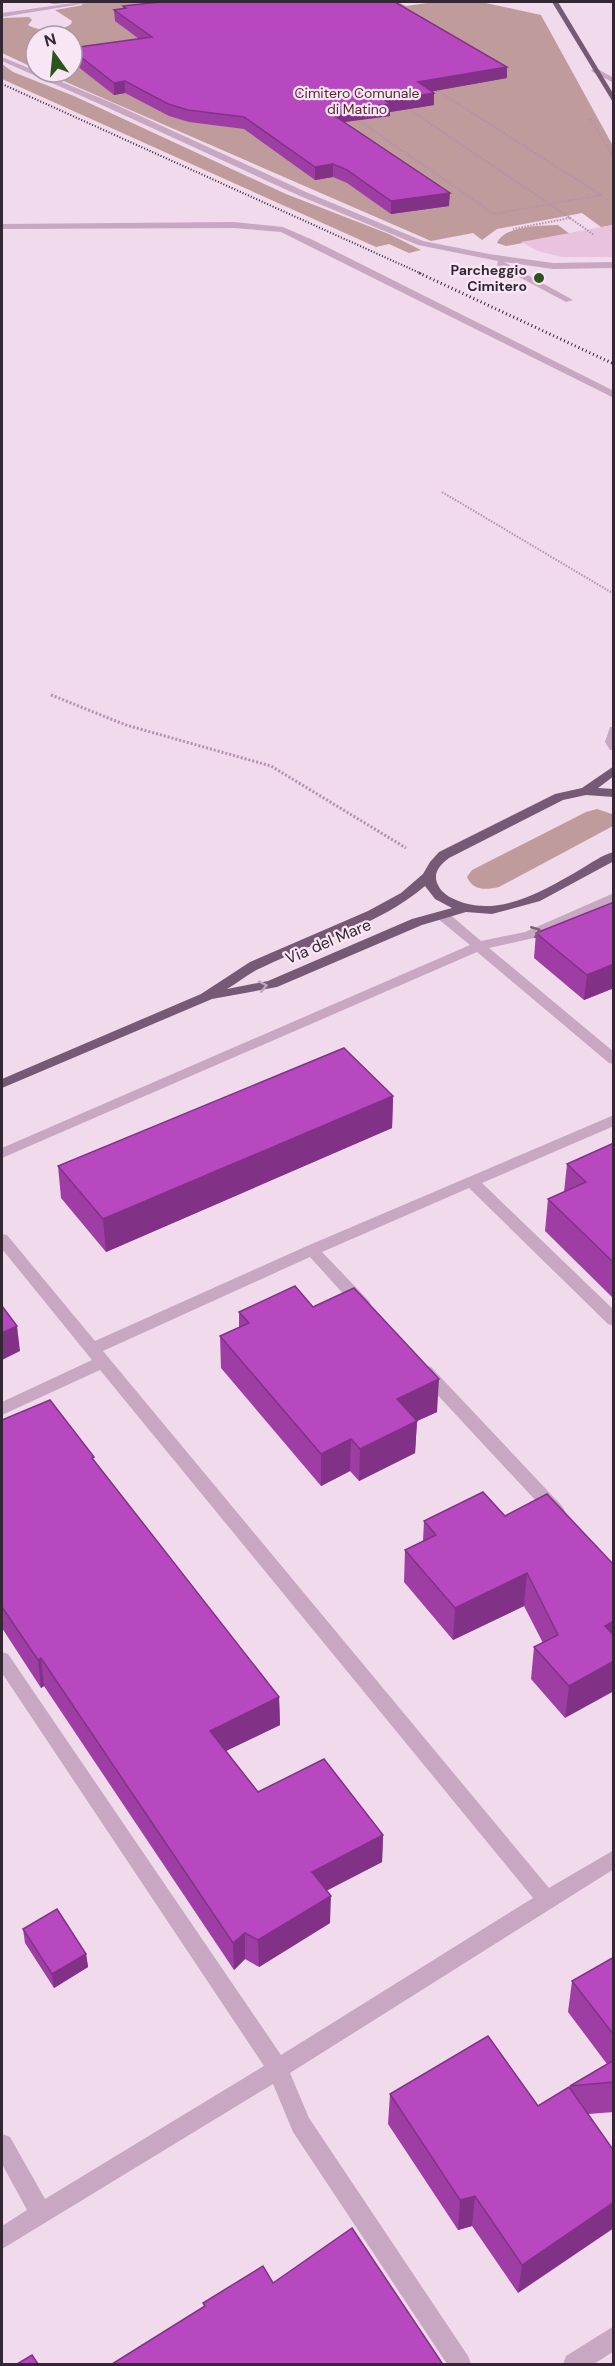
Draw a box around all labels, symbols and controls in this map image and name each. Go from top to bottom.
north arrow [24,24,84,84]
text: N [42,28,59,52]
park label: Cimitero Comunale di Matino [295,84,420,118]
place label: Parcheggio Cimitero [451,261,527,295]
marker: Parcheggio Cimitero [532,271,546,285]
street label: Via del Mare [282,914,374,969]
one-way arrow [529,926,540,938]
one-way arrow [258,980,268,993]

